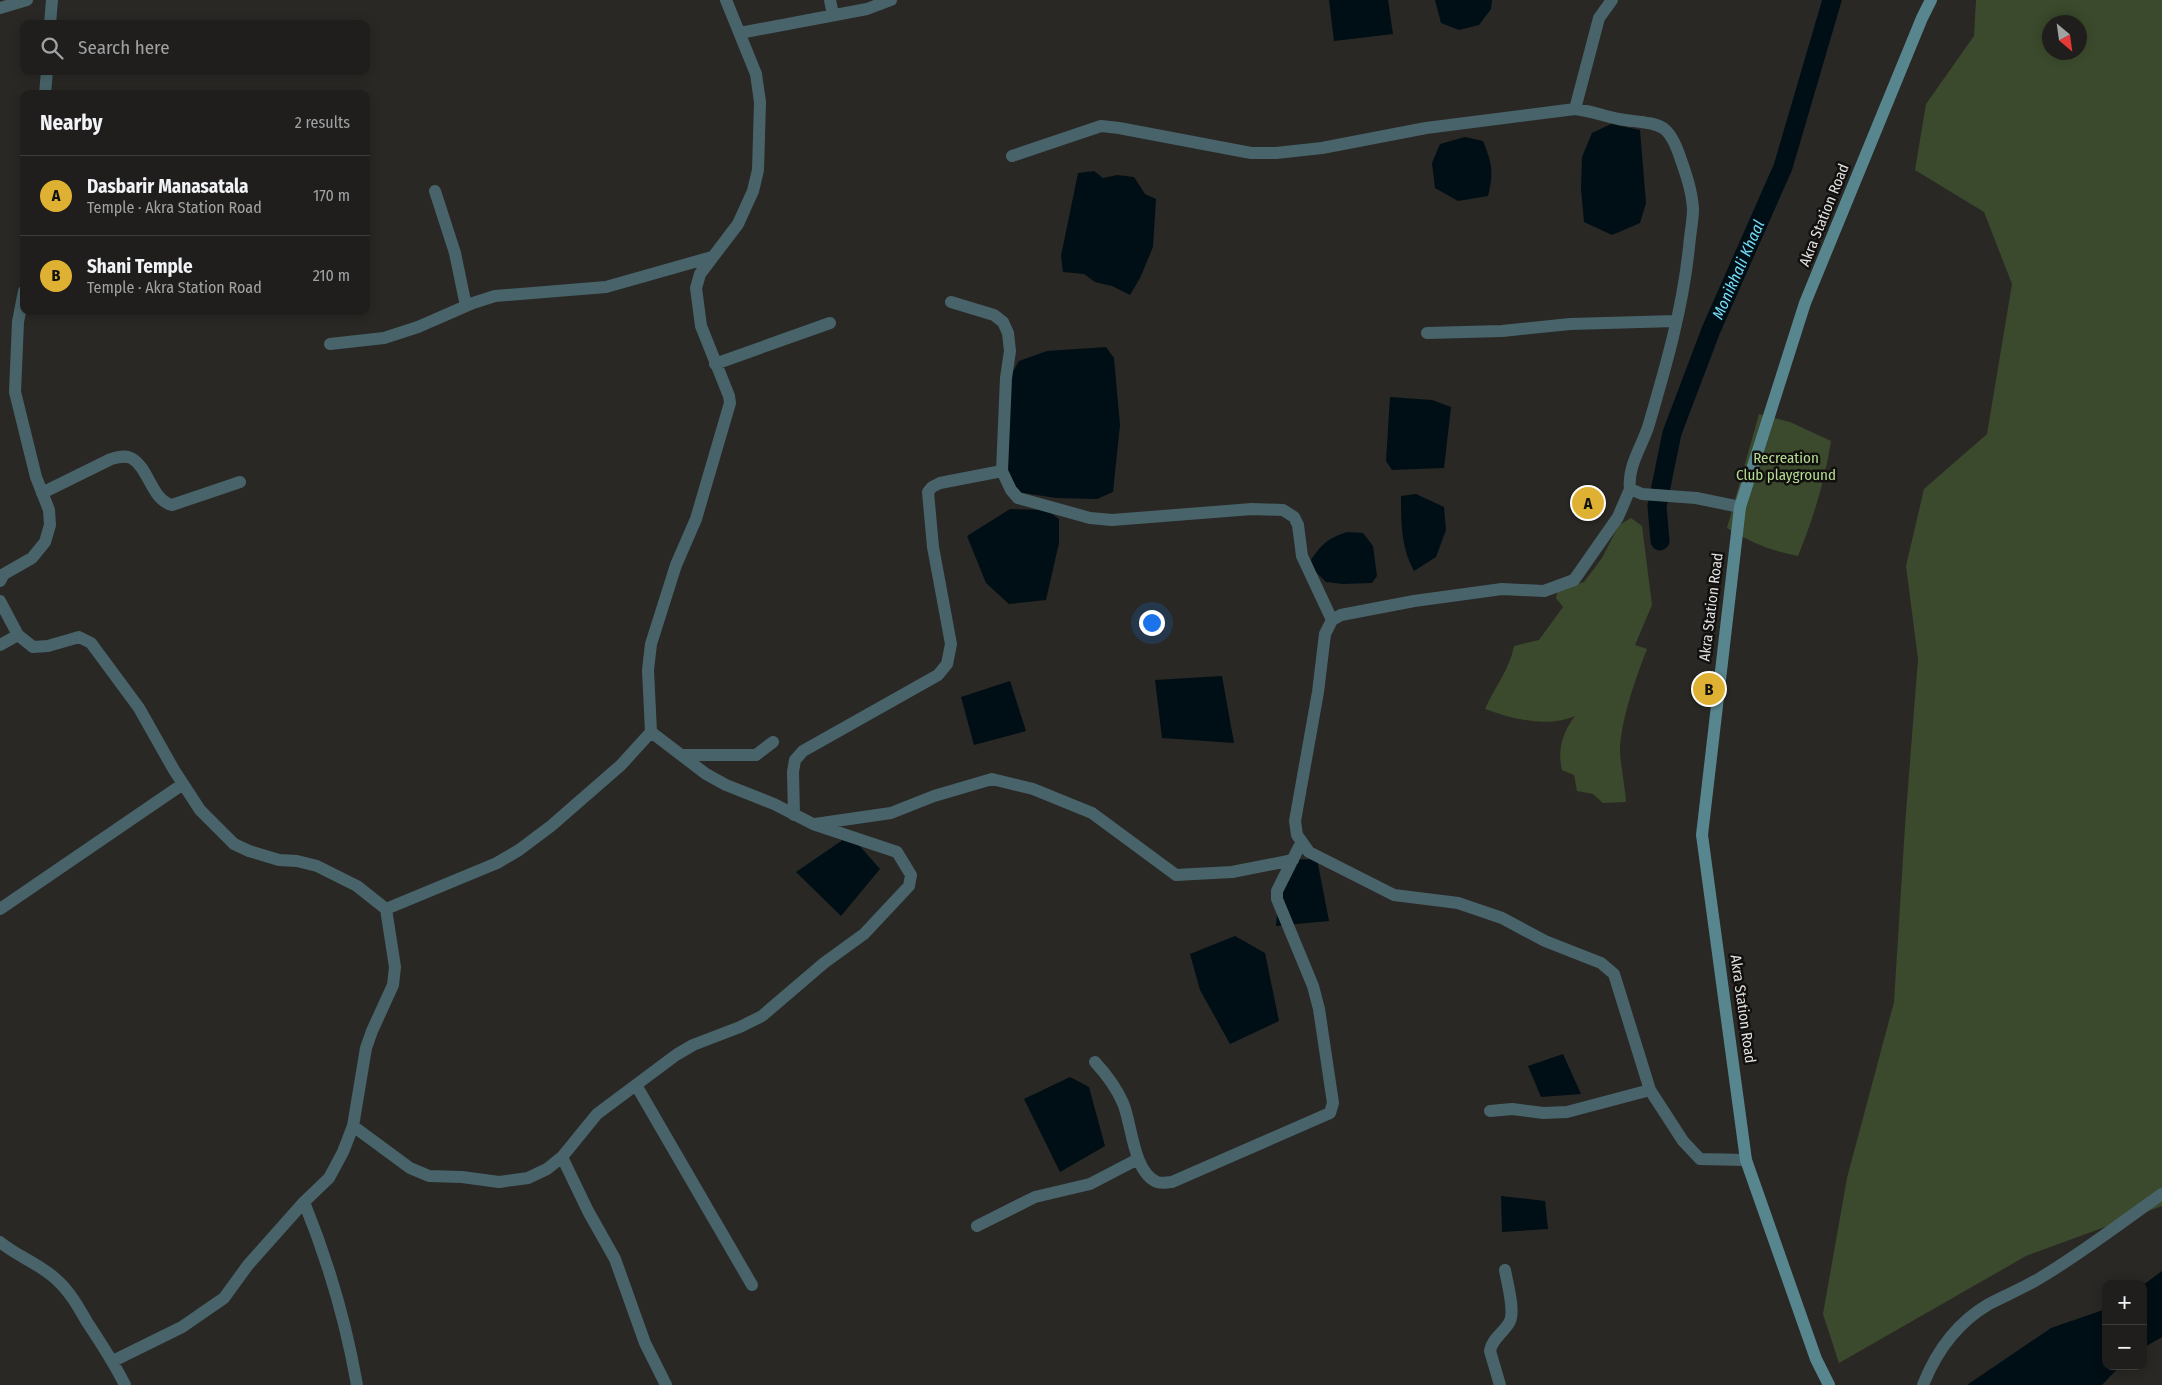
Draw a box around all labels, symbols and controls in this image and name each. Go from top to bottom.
north arrow [2042,15,2087,60]
search box [20,20,370,75]
icon: search [38,34,66,62]
text: Search here [78,36,170,59]
text: Nearby [40,110,102,136]
text: 2 results [295,113,350,132]
street label: Akra Station Road [1795,161,1853,269]
text: Dasbarir Manasatala [87,175,249,198]
text: A [52,186,60,205]
text: 170 m [313,186,350,205]
text: Temple · Akra Station Road [87,198,262,217]
water label: Monikhali Khaal [1708,217,1768,322]
text: Shani Temple [87,255,193,278]
text: B [52,266,60,285]
text: 210 m [313,266,350,285]
text: Temple · Akra Station Road [87,278,262,297]
park label: Recreation Club playground [1736,449,1836,484]
pin: A [1572,484,1604,522]
street label: Akra Station Road [1695,552,1727,662]
your location [1139,610,1165,636]
pin: B [1693,670,1725,708]
street label: Akra Station Road [1726,954,1760,1064]
map controls [2102,1280,2147,1370]
button: + [2102,1280,2147,1325]
button: − [2102,1325,2147,1370]

